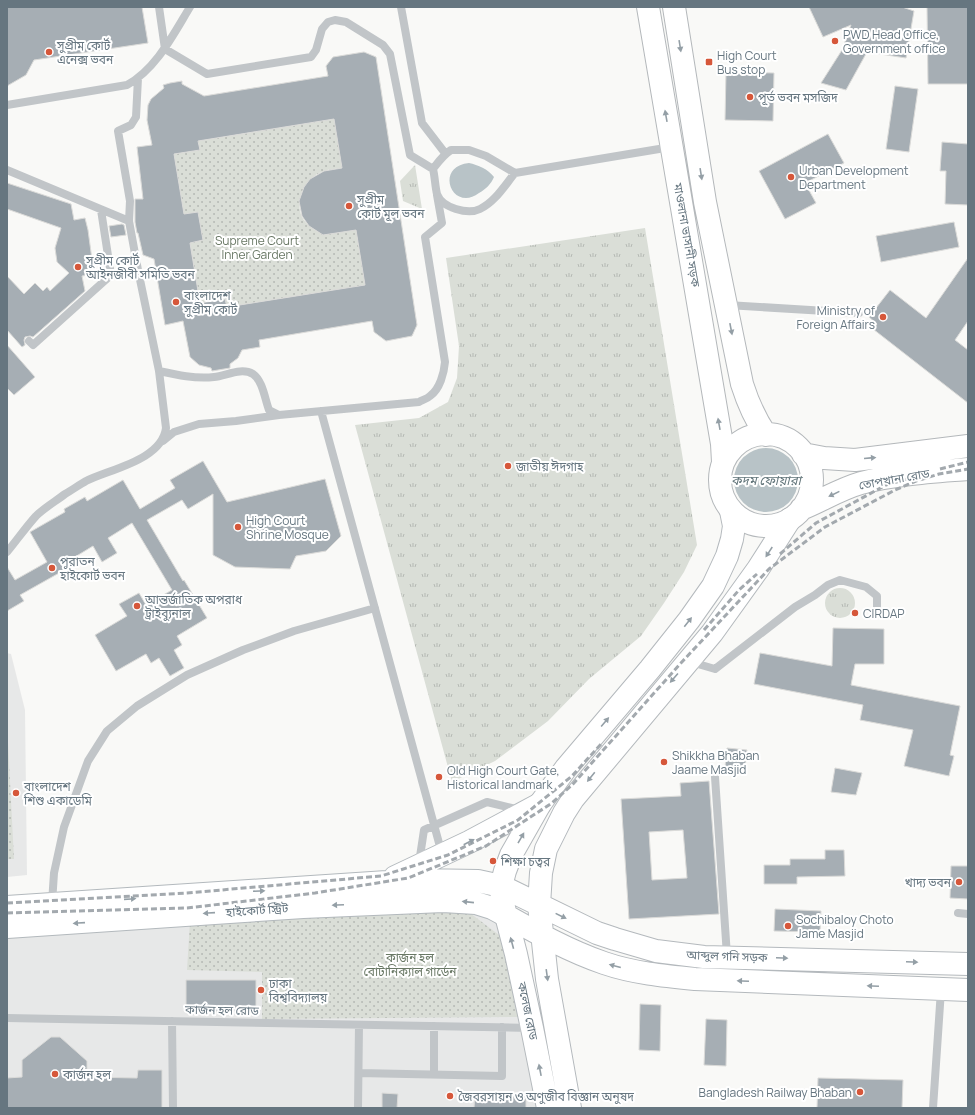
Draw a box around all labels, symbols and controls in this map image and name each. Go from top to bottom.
place label: PWD Head Office, Government office [843,26,945,57]
marker: PWD Head Office, Government office [830,36,840,46]
place label: সুপ্রীম কোর্ট এনেক্স ভবন [56,37,114,68]
one-way arrow [677,39,683,52]
marker: সুপ্রীম কোর্ট এনেক্স ভবন [44,47,54,57]
place label: High Court Bus stop [717,47,777,78]
marker: High Court Bus stop [704,57,714,67]
place label: পূর্ত ভবন মসজিদ [758,89,838,106]
marker: পূর্ত ভবন মসজিদ [745,92,755,102]
one-way arrow [663,110,669,122]
place label: Urban Development Department [799,162,909,193]
one-way arrow [698,168,704,180]
marker: Urban Development Department [786,172,796,182]
street label: মাওলানা ভাসানী সড়ক [669,181,705,288]
place label: সুপ্রীম কোর্ট মূল ভবন [356,191,425,222]
marker: সুপ্রীম কোর্ট মূল ভবন [344,201,354,211]
park label: Supreme Court Inner Garden [215,232,299,263]
place label: সুপ্রীম কোর্ট আইনজীবী সমিতি ভবন [85,252,195,283]
marker: সুপ্রীম কোর্ট আইনজীবী সমিতি ভবন [73,262,83,272]
place label: বাংলাদেশ সুপ্রীম কোর্ট [183,287,238,318]
marker: বাংলাদেশ সুপ্রীম কোর্ট [171,297,181,307]
place label: Ministry of Foreign Affairs [796,302,876,333]
marker: Ministry of Foreign Affairs [878,312,888,322]
one-way arrow [728,323,734,335]
one-way arrow [716,418,722,430]
one-way arrow [864,455,876,462]
place label: জাতীয় ঈদগাহ [515,458,584,475]
marker: জাতীয় ঈদগাহ [503,461,513,471]
street label: তোপখানা রোড [857,464,931,494]
water label: কদম ফোয়ারা [731,471,804,489]
one-way arrow [828,490,840,497]
place label: High Court Shrine Mosque [246,512,329,543]
marker: High Court Shrine Mosque [233,522,243,532]
one-way arrow [766,546,773,558]
place label: পুরাতন হাইকোর্ট ভবন [59,553,126,584]
marker: পুরাতন হাইকোর্ট ভবন [47,563,57,573]
place label: আন্তর্জাতিক অপরাধ ট্রাইব্যুনাল [144,591,243,622]
marker: আন্তর্জাতিক অপরাধ ট্রাইব্যুনাল [132,601,142,611]
place label: CIRDAP [863,605,905,622]
marker: CIRDAP [850,608,860,618]
one-way arrow [683,616,692,627]
one-way arrow [670,672,679,683]
one-way arrow [601,717,610,728]
place label: Shikkha Bhaban Jaame Masjid [672,747,759,778]
marker: Shikkha Bhaban Jaame Masjid [659,757,669,767]
place label: Old High Court Gate, Historical landmark [447,762,560,793]
marker: Old High Court Gate, Historical landmark [434,772,444,782]
one-way arrow [586,772,595,783]
place label: বাংলাদেশ শিশু একাডেমি [23,778,93,809]
marker: বাংলাদেশ শিশু একাডেমি [11,788,21,798]
one-way arrow [517,832,524,844]
one-way arrow [463,839,474,845]
place label: শিক্ষা চত্বর [500,853,551,870]
marker: শিক্ষা চত্বর [488,856,498,866]
place label: খাদ্য ভবন [905,874,952,891]
marker: খাদ্য ভবন [954,877,964,887]
one-way arrow [253,887,265,894]
one-way arrow [124,896,137,902]
street label: হাইকোর্ট স্ট্রিট [224,899,289,921]
one-way arrow [462,899,474,905]
one-way arrow [332,902,344,909]
one-way arrow [203,910,215,917]
place label: Sochibaloy Choto Jame Masjid [796,911,894,942]
one-way arrow [555,913,566,919]
one-way arrow [73,919,85,926]
marker: Sochibaloy Choto Jame Masjid [783,921,793,931]
one-way arrow [509,937,515,949]
street label: আব্দুল গনি সড়ক [685,946,768,966]
park label: কার্জন হল বোটানিক্যাল গার্ডেন [363,949,457,980]
one-way arrow [776,955,788,962]
one-way arrow [906,959,918,966]
one-way arrow [608,963,620,969]
one-way arrow [544,969,550,981]
place label: ঢাকা বিশ্ববিদ্যালয় [268,975,328,1006]
one-way arrow [736,978,749,984]
street label: কলেজ রোড [513,980,543,1042]
one-way arrow [866,983,879,989]
marker: ঢাকা বিশ্ববিদ্যালয় [256,985,266,995]
street label: কার্জন হল রোড [184,1001,259,1019]
one-way arrow [537,1064,543,1076]
place label: কার্জন হল [62,1066,111,1083]
marker: কার্জন হল [50,1069,60,1079]
place label: Bangladesh Railway Bhaban [699,1084,852,1101]
marker: Bangladesh Railway Bhaban [855,1087,865,1097]
place label: জৈবরসায়ন ও অণুজীব বিজ্ঞান অনুষদ [457,1088,634,1105]
marker: জৈবরসায়ন ও অণুজীব বিজ্ঞান অনুষদ [445,1091,455,1101]

